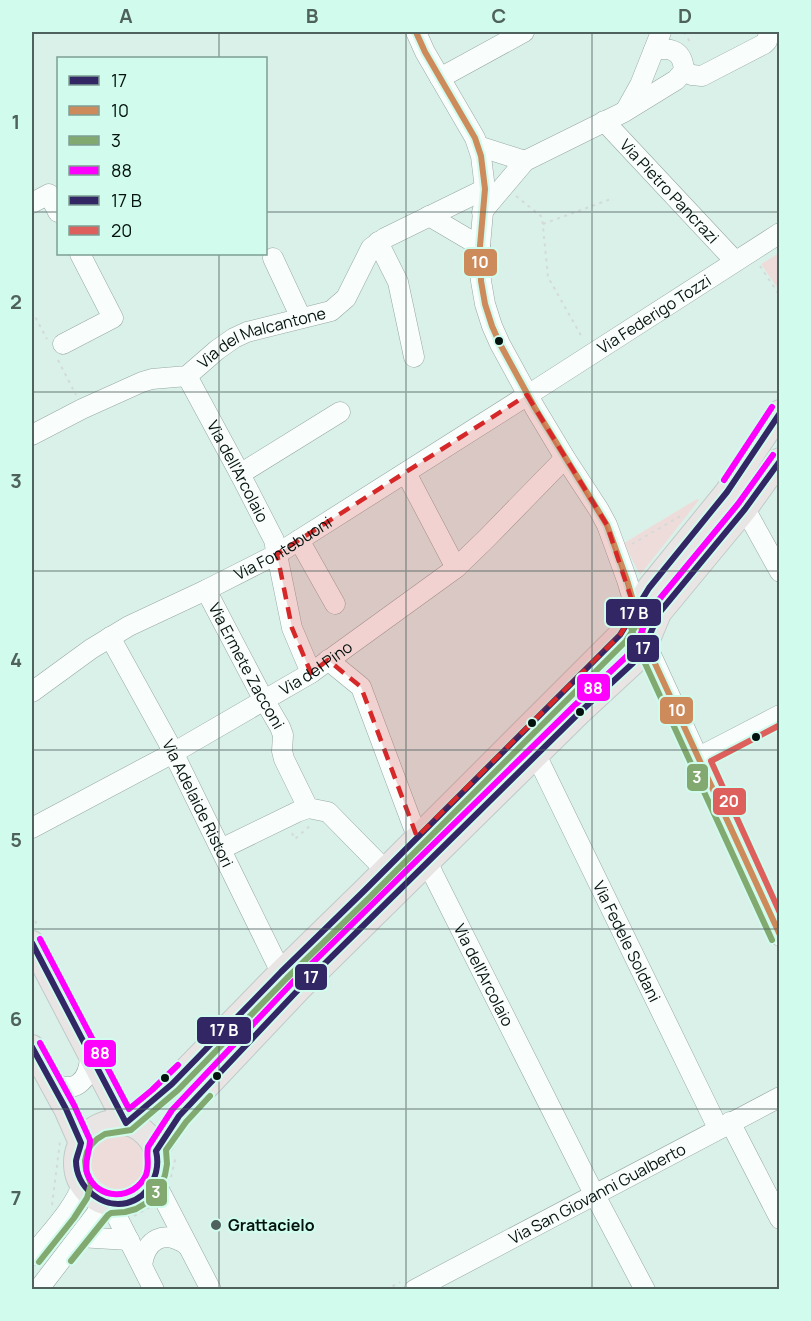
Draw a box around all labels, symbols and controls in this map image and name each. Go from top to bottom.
text: A [119,2,133,29]
text: B [306,2,319,29]
text: C [492,2,506,29]
text: D [678,2,692,29]
legend [57,57,267,255]
text: 17 [111,68,127,92]
text: 10 [111,98,129,122]
text: 1 [12,108,20,135]
text: 3 [111,128,121,152]
street label: Via Pietro Pancrazi [615,134,724,248]
text: 88 [111,158,132,182]
text: 17 B [111,188,142,212]
text: 20 [111,218,132,242]
line badge: 10 [463,248,498,277]
text: 10 [471,251,489,273]
street label: Via Federigo Tozzi [593,269,715,359]
text: 2 [10,288,22,315]
street label: Via del Malcantone [193,302,328,373]
unlabelled marker [493,335,505,347]
street label: Via dell'Arcolaio [202,416,274,526]
text: 3 [10,467,22,494]
street label: Via Fontebuoni [230,511,336,585]
line badge: 17 B [605,598,662,627]
street label: Via Ermete Zacconi [204,599,290,733]
text: 17 B [620,602,648,624]
line badge: 17 [626,634,660,663]
street label: Via del Pino [275,636,357,700]
text: 17 [635,637,651,659]
text: 4 [10,646,22,673]
line badge: 88 [576,673,611,702]
text: 88 [583,677,603,699]
line badge: 10 [659,696,694,725]
text: 10 [668,699,686,721]
unlabelled marker [574,706,586,718]
unlabelled marker [526,717,538,729]
unlabelled marker [750,731,762,743]
street label: Via Adelaide Ristori [157,735,239,871]
line badge: 3 [686,763,709,792]
text: 3 [692,766,702,788]
line badge: 20 [712,787,747,816]
text: 20 [719,790,739,812]
text: 5 [10,826,22,853]
street label: Via Fedele Soldani [588,877,666,1006]
street label: Via dell'Arcolaio [449,920,519,1030]
line badge: 17 [294,963,328,991]
text: 17 [303,966,319,988]
text: 6 [10,1005,22,1032]
line badge: 17 B [196,1016,252,1045]
text: 17 B [210,1019,238,1041]
line badge: 88 [83,1039,117,1068]
text: 88 [90,1042,110,1064]
unlabelled marker [211,1070,223,1082]
unlabelled marker [159,1072,171,1084]
street label: Via San Giovanni Gualberto [505,1138,689,1249]
line badge: 3 [145,1178,168,1207]
text: 3 [151,1181,161,1203]
text: 7 [11,1184,21,1211]
place label: Grattacielo [228,1214,315,1236]
marker: Grattacielo [209,1218,223,1232]

